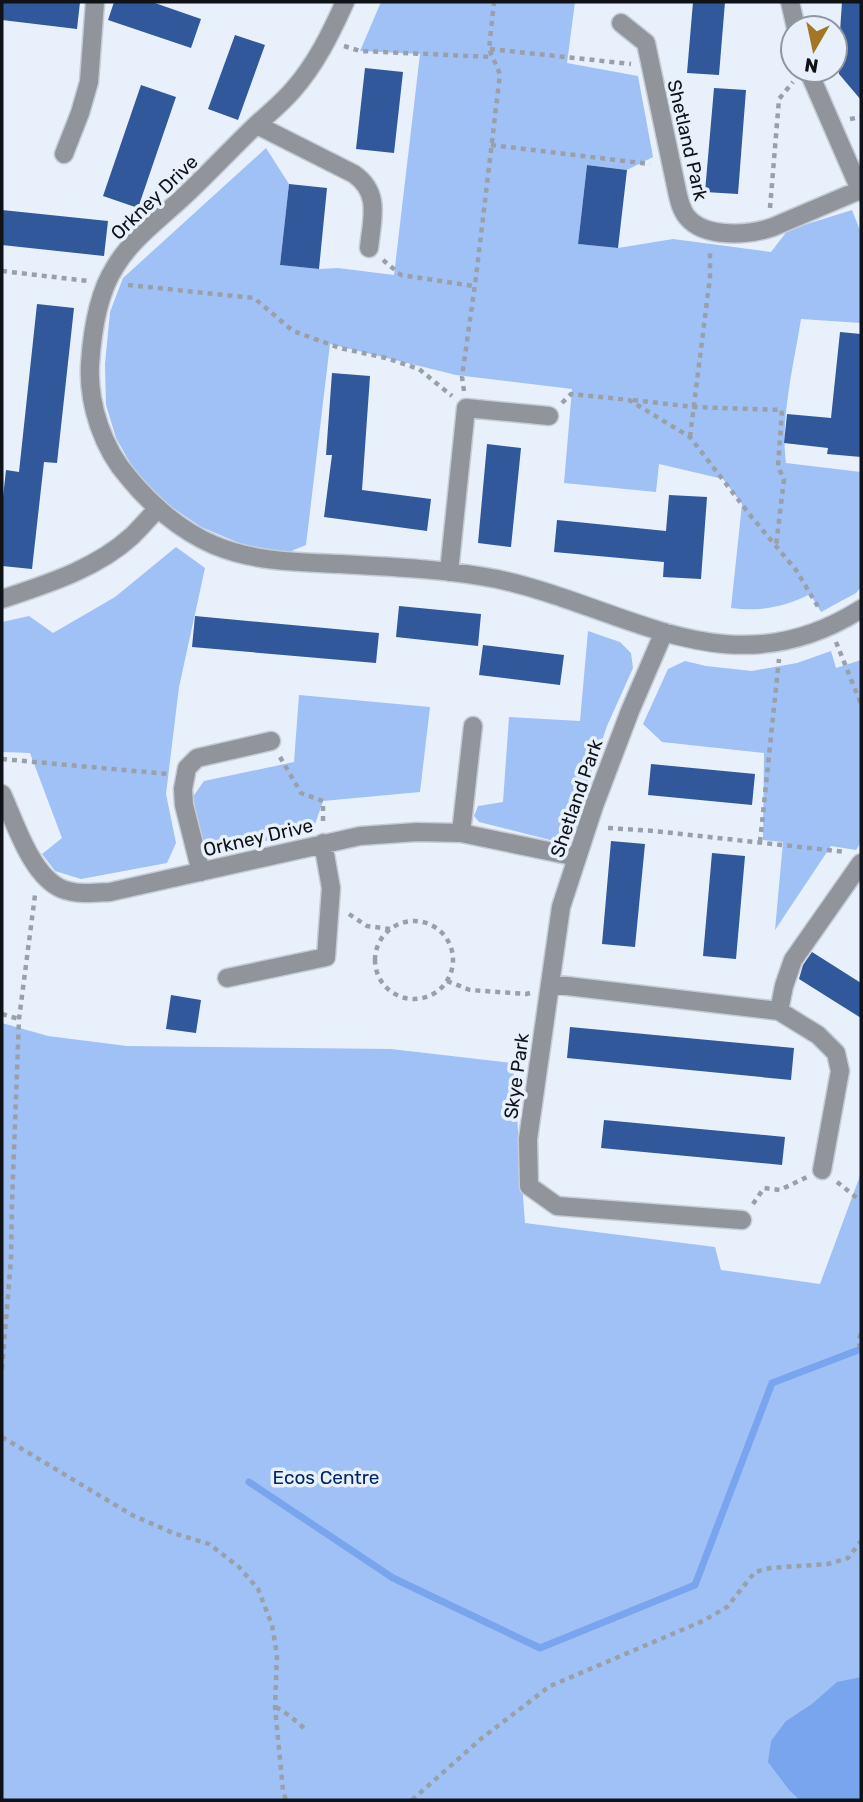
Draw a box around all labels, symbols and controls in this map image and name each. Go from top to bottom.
north arrow [779,14,849,84]
text: N [803,53,820,78]
street label: Shetland Park [662,77,713,203]
street label: Orkney Drive [106,150,203,245]
street label: Shetland Park [545,736,608,860]
street label: Orkney Drive [201,814,315,861]
street label: Skye Park [499,1031,534,1121]
park label: Ecos Centre [273,1466,379,1489]

